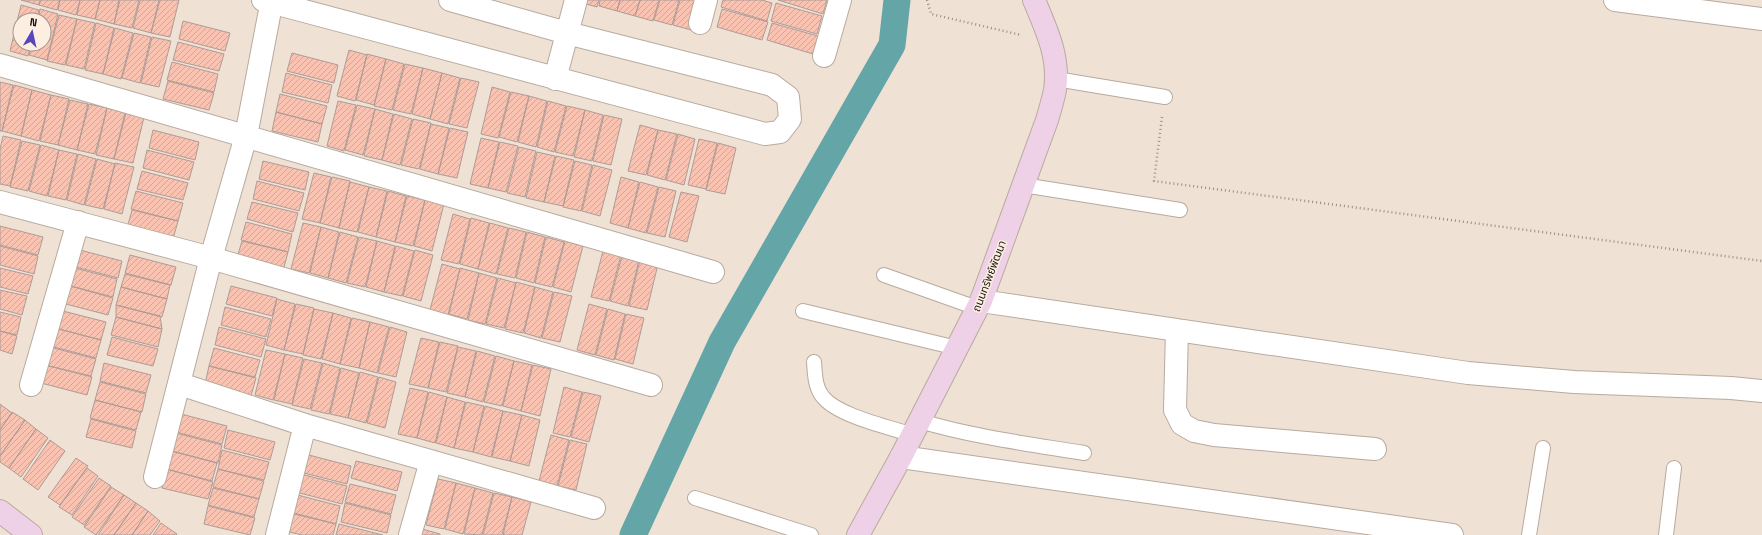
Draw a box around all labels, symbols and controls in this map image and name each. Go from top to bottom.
north arrow [12,12,52,52]
text: N [29,15,38,30]
street label: ถนนทรัพย์พัฒนา [969,238,1009,314]

